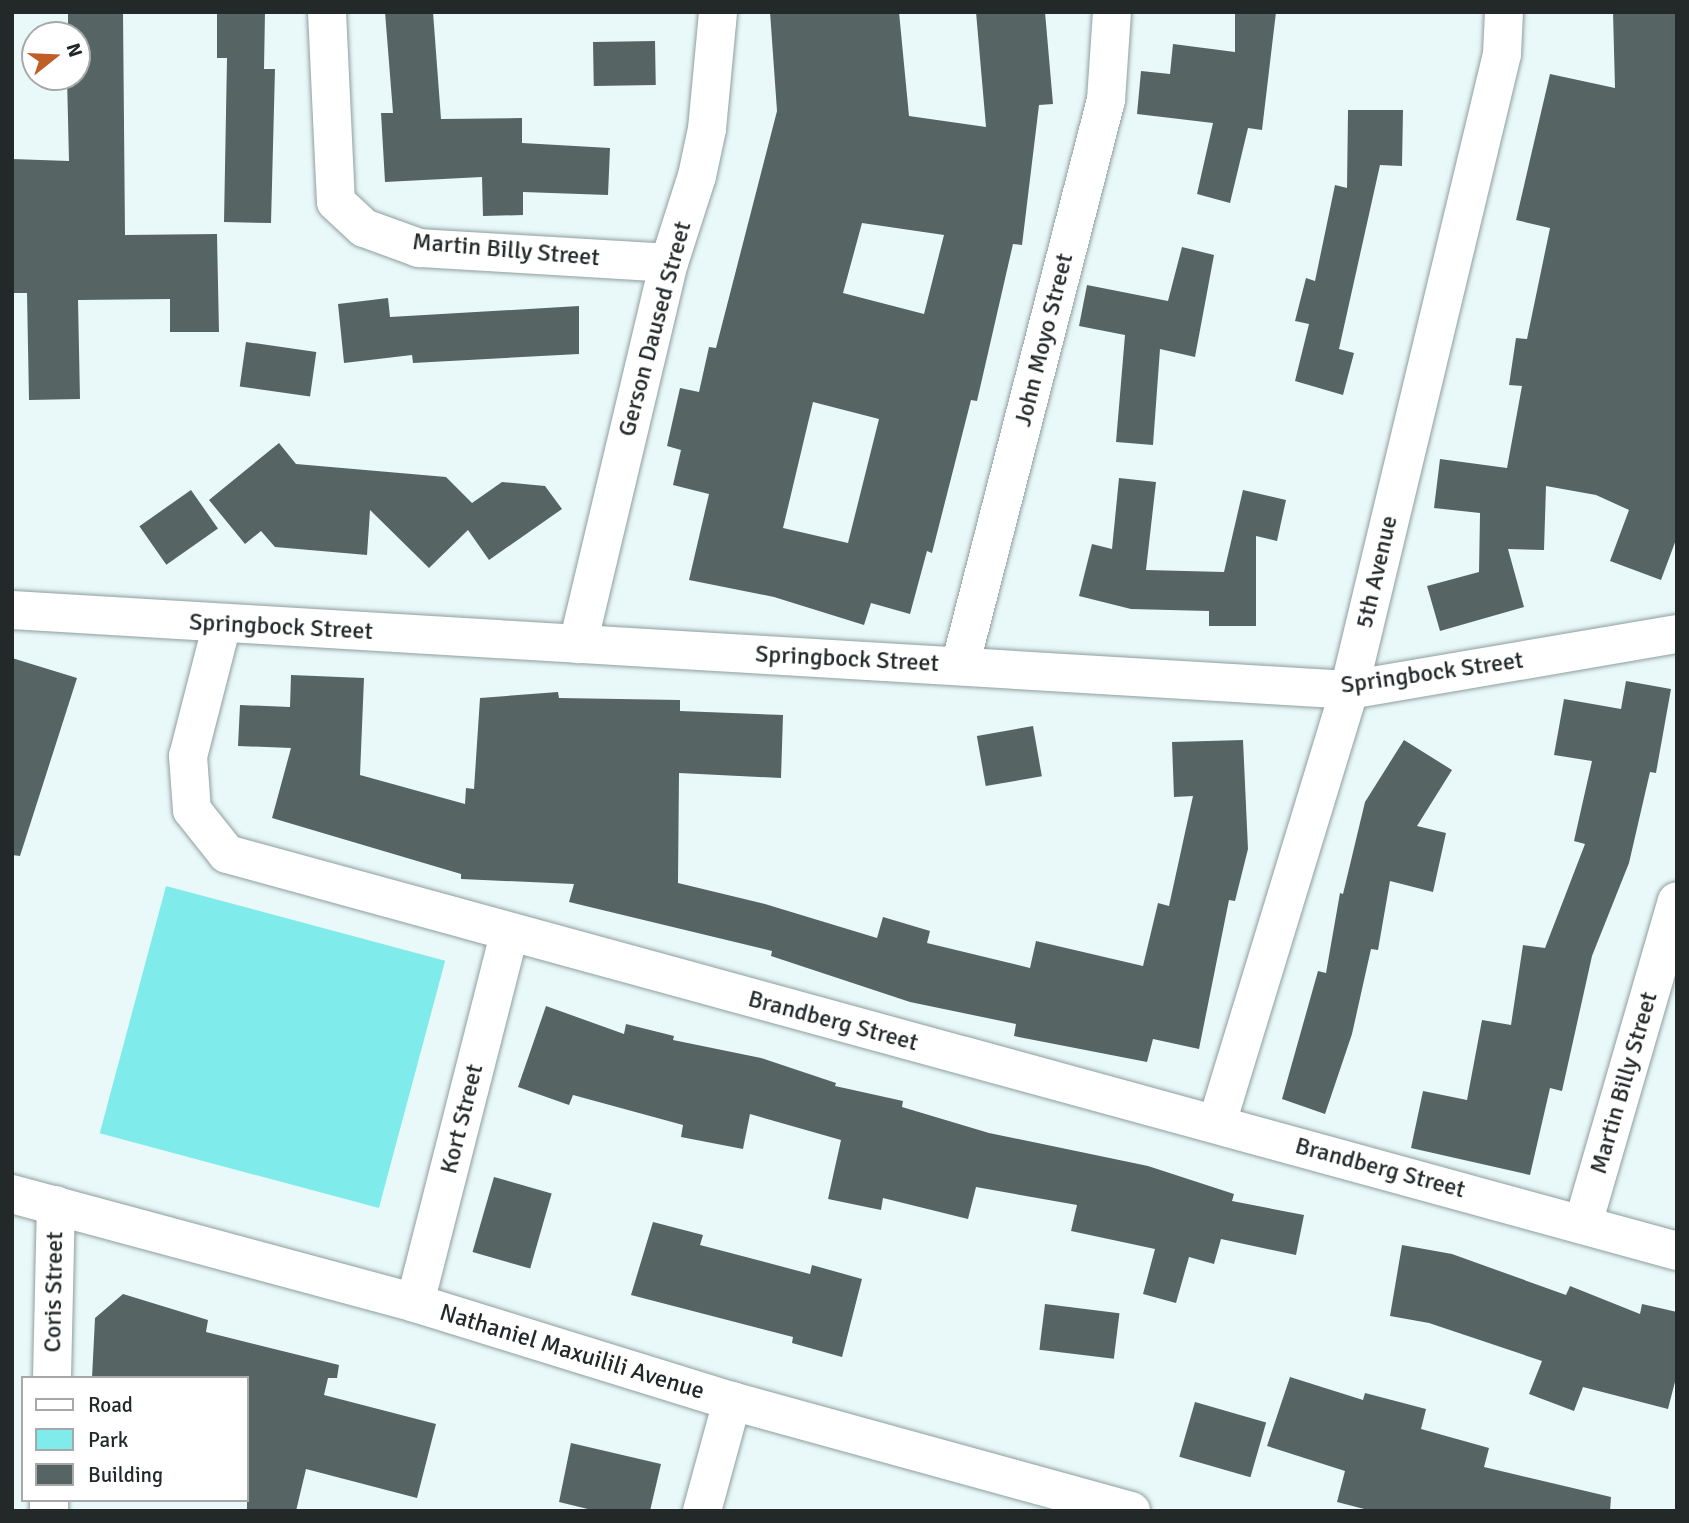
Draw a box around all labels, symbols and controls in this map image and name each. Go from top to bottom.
north arrow [21,21,91,91]
text: N [61,40,88,60]
street label: Gerson Daused Street [612,218,698,440]
street label: Martin Billy Street [411,227,601,273]
street label: John Moyo Street [1009,250,1079,430]
street label: 5th Avenue [1350,513,1404,631]
street label: Springbock Street [188,608,374,646]
street label: Springbock Street [754,640,940,678]
street label: Springbock Street [1339,646,1525,700]
street label: Brandberg Street [745,984,921,1058]
street label: Martin Billy Street [1584,989,1664,1177]
street label: Kort Street [434,1061,490,1177]
street label: Brandberg Street [1292,1131,1468,1205]
street label: Coris Street [39,1231,69,1353]
street label: Nathaniel Maxuilili Avenue [436,1298,708,1406]
legend [21,1376,248,1502]
text: Road [88,1392,133,1418]
text: Park [88,1427,128,1453]
text: Building [88,1462,163,1488]

